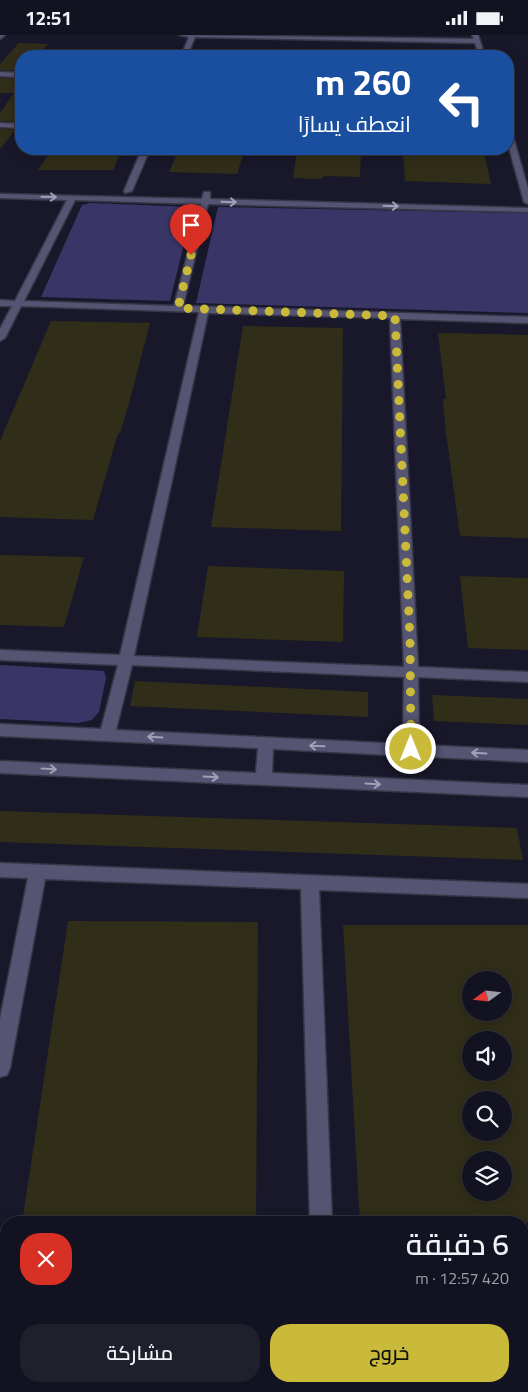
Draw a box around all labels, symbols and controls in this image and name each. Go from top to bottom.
text: 12:51 [25,0,72,36]
text: 260 m [315,49,411,115]
icon: left [429,70,494,135]
text: انعطف يسارًا [298,103,411,145]
one-way arrow [40,193,56,202]
one-way arrow [220,197,236,207]
one-way arrow [383,202,399,211]
pin [170,204,212,255]
icon: arrive [177,211,205,239]
position arrow [384,722,436,774]
one-way arrow [147,733,163,742]
one-way arrow [309,741,325,750]
one-way arrow [472,748,488,757]
one-way arrow [40,765,56,774]
one-way arrow [203,772,219,781]
one-way arrow [365,780,381,789]
north arrow [462,971,512,1021]
map controls [462,971,512,1201]
button: sound [462,1031,512,1081]
button: search [462,1091,512,1141]
button: layers [462,1151,512,1201]
text: 6 دقيقة [406,1216,509,1272]
button: close [20,1233,72,1285]
text: 420 m · 12:57 [415,1263,509,1293]
button: مشاركة [20,1324,260,1382]
button: خروج [270,1324,509,1382]

